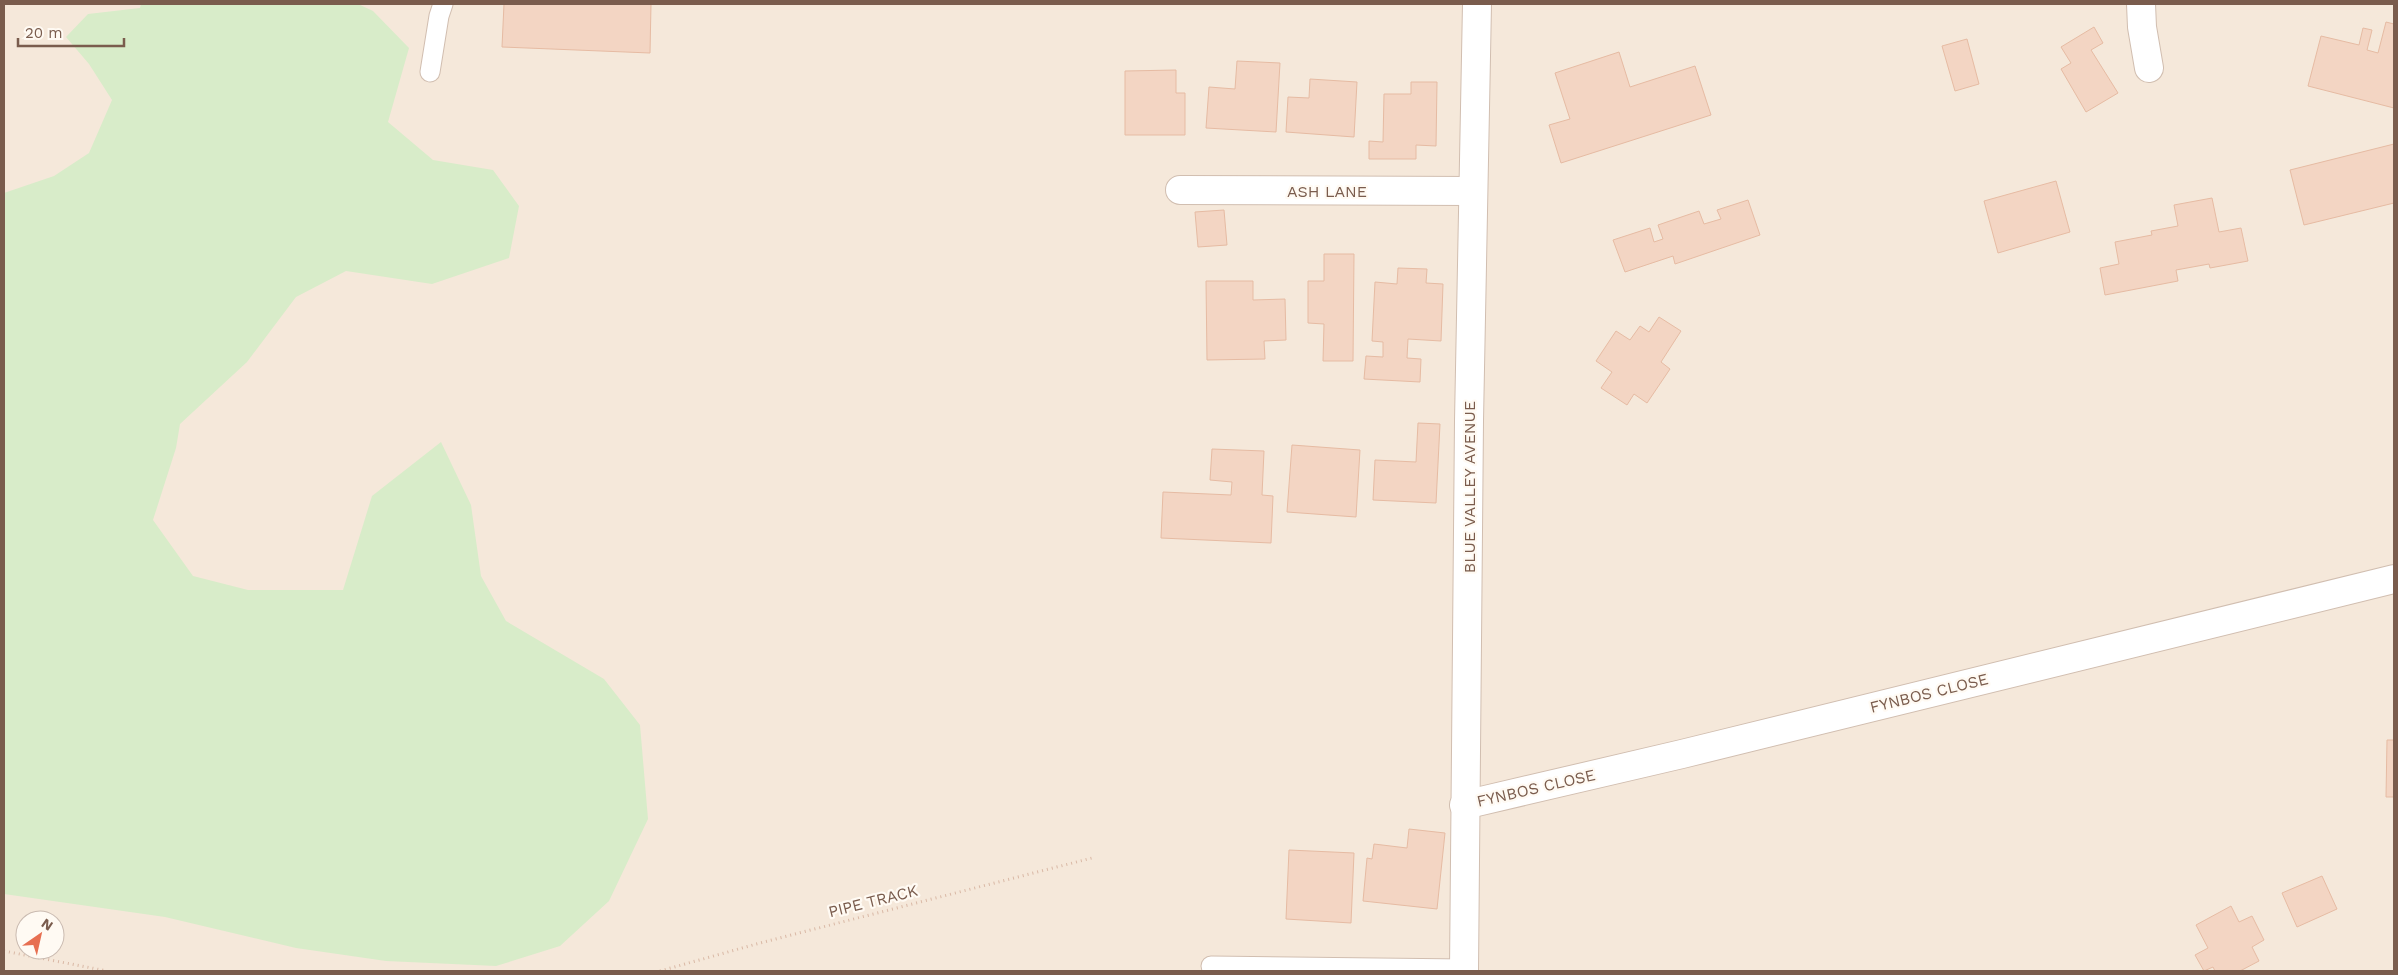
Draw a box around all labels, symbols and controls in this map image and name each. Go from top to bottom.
scale bar [18,15,124,47]
text: 20 m [25,24,63,42]
street label: ASH LANE [1287,182,1367,201]
street label: BLUE VALLEY AVENUE [1460,401,1479,573]
street label: FYNBOS CLOSE [1868,669,1990,717]
street label: FYNBOS CLOSE [1475,765,1597,811]
street label: PIPE TRACK [826,881,920,921]
north arrow [15,910,65,960]
text: N [38,915,56,934]

